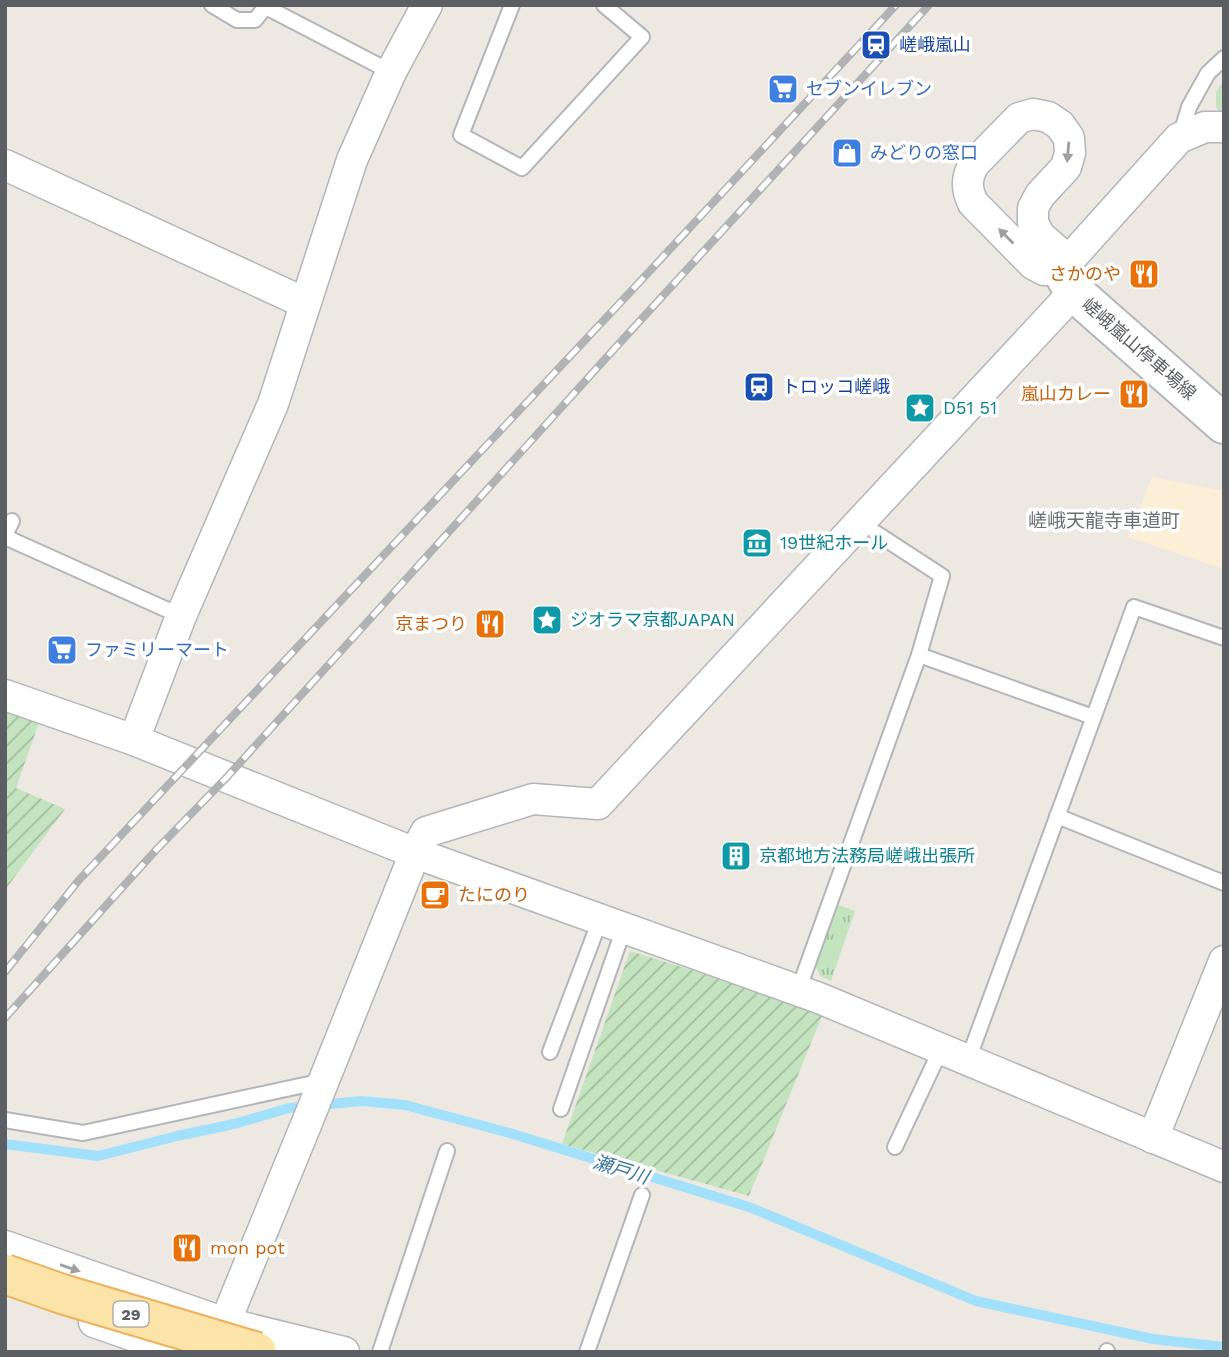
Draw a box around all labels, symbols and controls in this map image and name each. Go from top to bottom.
station icon: 嵯峨嵐山 [859,28,893,62]
place label: 嵯峨嵐山 [899,34,971,55]
supermarket icon: セブンイレブン [766,72,800,106]
place label: セブンイレブン [806,78,932,99]
shop icon: みどりの窓口 [830,136,864,170]
one-way arrow [1062,141,1073,163]
place label: みどりの窓口 [870,142,978,163]
one-way arrow [998,228,1015,245]
restaurant icon: さかのや [1127,257,1161,291]
place label: さかのや [1049,263,1121,284]
street label: 嵯峨嵐山停車場線 [1078,293,1201,404]
station icon: トロッコ嵯峨 [742,370,776,404]
place label: トロッコ嵯峨 [782,376,890,397]
restaurant icon: 嵐山カレー [1117,377,1151,411]
place label: 嵐山カレー [1021,383,1111,404]
place icon: D51 51 [903,391,937,425]
place label: D51 51 [943,397,997,418]
district label: 嵯峨天龍寺車道町 [1028,509,1180,532]
museum icon: 19世紀ホール [740,526,774,560]
place label: 19世紀ホール [780,532,888,553]
place icon: ジオラマ京都JAPAN [530,603,564,637]
restaurant icon: 京まつり [473,607,507,641]
place label: ジオラマ京都JAPAN [570,609,735,630]
place label: 京まつり [395,613,467,634]
supermarket icon: ファミリーマート [45,633,79,667]
place label: ファミリーマート [85,639,229,660]
building icon: 京都地方法務局嵯峨出張所 [719,839,753,873]
place label: 京都地方法務局嵯峨出張所 [759,845,975,866]
cafe icon: たにのり [418,878,452,912]
place label: たにのり [458,884,530,905]
water label: 瀬戸川 [590,1150,653,1189]
restaurant icon: mon pot [170,1231,204,1265]
place label: mon pot [210,1237,285,1258]
one-way arrow [59,1263,80,1274]
road number: 29 [114,1302,148,1326]

